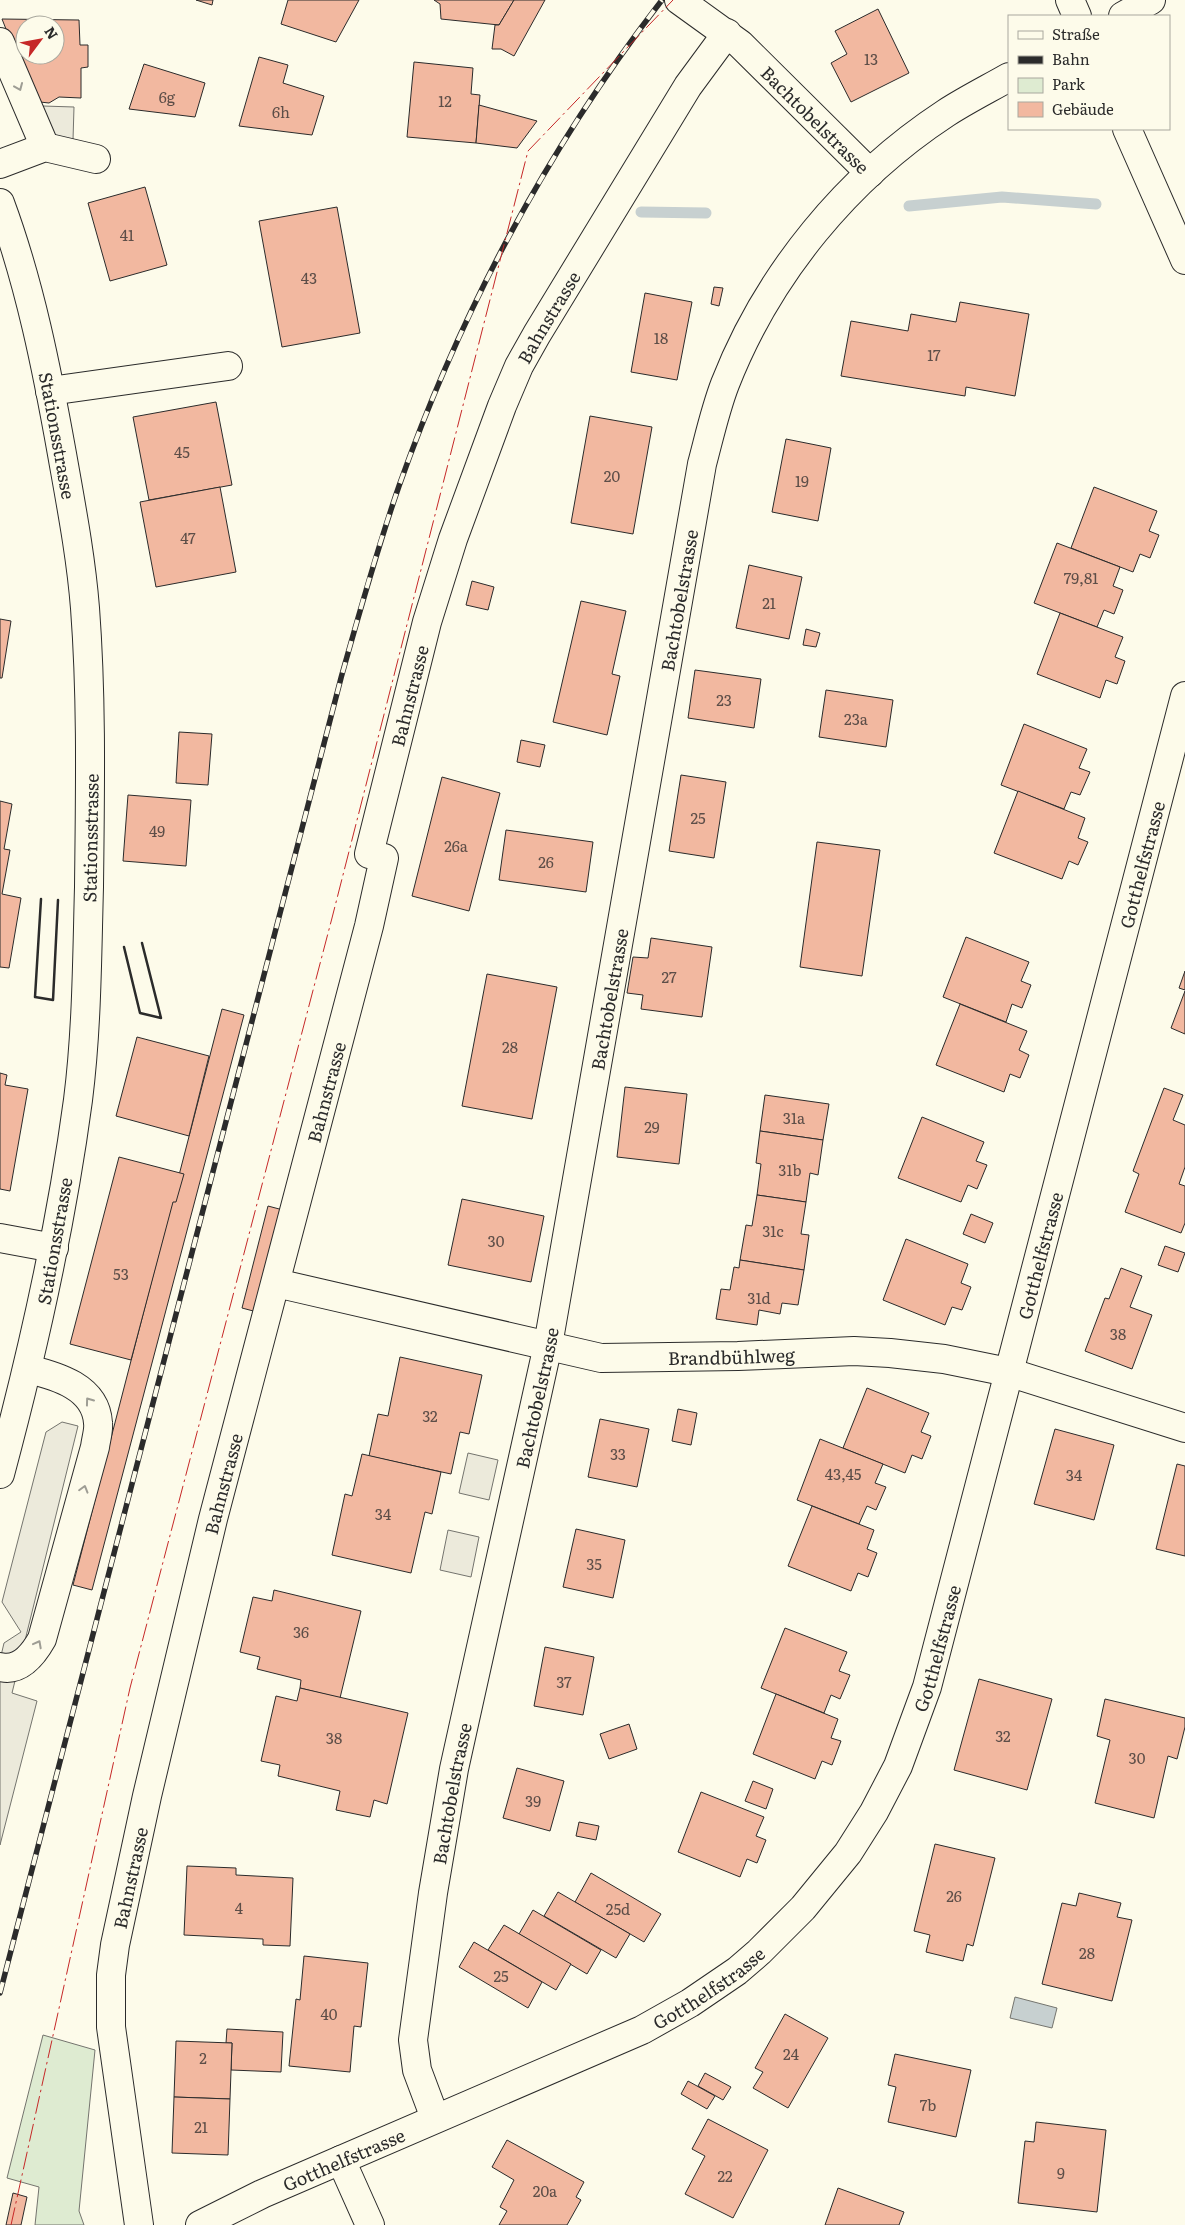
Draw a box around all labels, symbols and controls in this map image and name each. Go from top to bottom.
north arrow [15,15,65,65]
legend [1008,15,1170,130]
text: N [40,22,64,43]
text: Straße [1052,22,1100,45]
house number: 13 [864,47,878,70]
text: Bahn [1052,47,1090,70]
street label: Bachtobelstrasse [755,59,876,179]
text: Park [1052,72,1086,95]
one-way arrow [13,82,24,91]
house number: 6g [159,85,176,108]
house number: 12 [438,89,452,112]
text: Gebäude [1052,97,1114,120]
house number: 6h [272,100,290,123]
house number: 41 [120,223,134,246]
street label: Bahnstrasse [510,265,586,368]
house number: 43 [301,266,317,289]
house number: 18 [654,326,668,349]
house number: 17 [927,343,941,366]
street label: Stationsstrasse [33,369,83,501]
house number: 45 [174,440,190,463]
house number: 20 [604,464,620,487]
house number: 19 [795,469,809,492]
house number: 47 [180,526,196,549]
street label: Bachtobelstrasse [653,527,704,673]
house number: 79,81 [1064,566,1098,589]
house number: 21 [762,591,776,614]
street label: Bahnstrasse [383,642,434,749]
house number: 23 [716,688,732,711]
house number: 23a [844,707,869,730]
street label: Stationsstrasse [75,773,105,903]
street label: Gotthelfstrasse [1112,798,1171,931]
house number: 25 [690,806,706,829]
house number: 49 [149,819,165,842]
house number: 26a [444,834,469,857]
house number: 26 [538,850,554,873]
street label: Bachtobelstrasse [583,926,634,1072]
house number: 27 [661,965,677,988]
house number: 28 [502,1035,518,1058]
street label: Bahnstrasse [299,1038,352,1145]
house number: 31a [783,1106,806,1129]
house number: 29 [644,1115,660,1138]
house number: 31b [778,1158,802,1181]
street label: Stationsstrasse [30,1175,78,1307]
street label: Gotthelfstrasse [1010,1189,1069,1322]
house number: 31c [762,1219,784,1242]
house number: 30 [488,1229,505,1252]
house number: 53 [113,1262,129,1285]
house number: 31d [747,1286,771,1309]
house number: 38 [1110,1322,1126,1345]
street label: Bachtobelstrasse [508,1325,564,1471]
street label: Brandbühlweg [668,1340,797,1371]
one-way arrow [86,1397,95,1407]
house number: 32 [422,1404,438,1427]
street label: Bahnstrasse [196,1430,249,1537]
house number: 33 [610,1442,626,1465]
house number: 43,45 [825,1462,862,1485]
house number: 34 [1066,1463,1082,1486]
one-way arrow [78,1485,88,1493]
house number: 34 [375,1502,391,1525]
house number: 35 [586,1552,602,1575]
street label: Gotthelfstrasse [906,1582,967,1715]
house number: 36 [293,1620,309,1643]
one-way arrow [32,1641,42,1650]
house number: 37 [556,1670,572,1693]
street label: Bachtobelstrasse [425,1720,477,1866]
house number: 32 [995,1724,1011,1747]
house number: 38 [326,1726,342,1749]
house number: 30 [1129,1746,1146,1769]
house number: 39 [525,1789,541,1812]
street label: Bahnstrasse [105,1824,154,1931]
house number: 26 [946,1884,962,1907]
house number: 4 [235,1896,243,1919]
house number: 25d [606,1897,630,1920]
street label: Gotthelfstrasse [647,1940,770,2035]
house number: 28 [1079,1941,1095,1964]
house number: 25 [493,1964,509,1987]
house number: 40 [321,2002,338,2025]
house number: 24 [783,2042,799,2065]
house number: 2 [199,2046,207,2069]
house number: 7b [920,2093,936,2116]
house number: 21 [194,2115,208,2138]
street label: Gotthelfstrasse [278,2121,409,2197]
house number: 9 [1057,2161,1065,2184]
house number: 22 [717,2164,733,2187]
house number: 20a [533,2179,558,2202]

